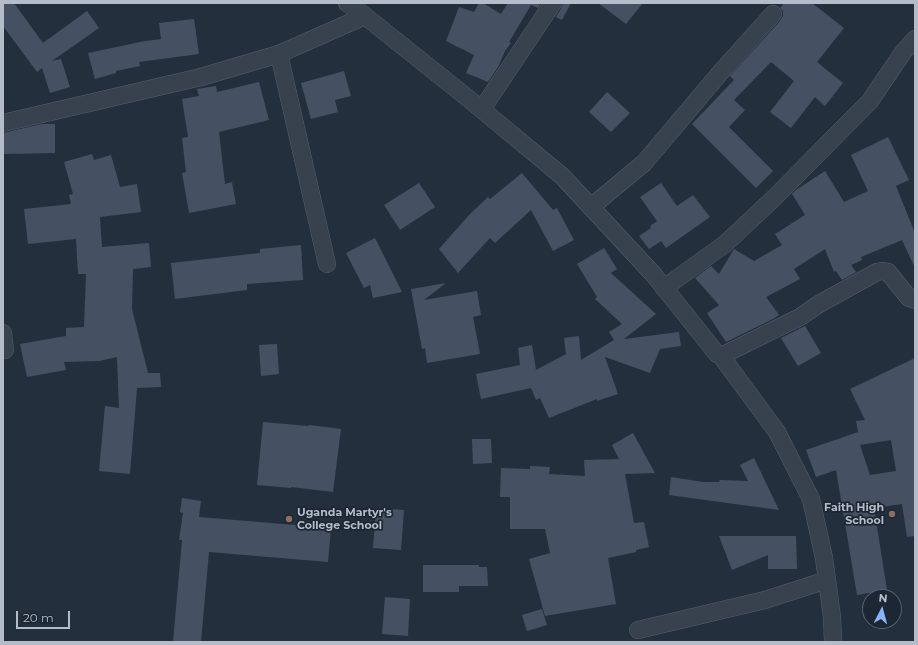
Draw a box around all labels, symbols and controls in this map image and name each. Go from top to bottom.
place label: Faith High School [824,501,884,527]
place label: Uganda Martyr's College School [297,506,392,532]
marker: Faith High School [887,509,897,519]
marker: Uganda Martyr's College School [284,514,294,524]
north arrow [862,589,902,629]
text: N [878,591,888,605]
scale bar [18,603,72,629]
text: 20 m [23,610,54,625]

